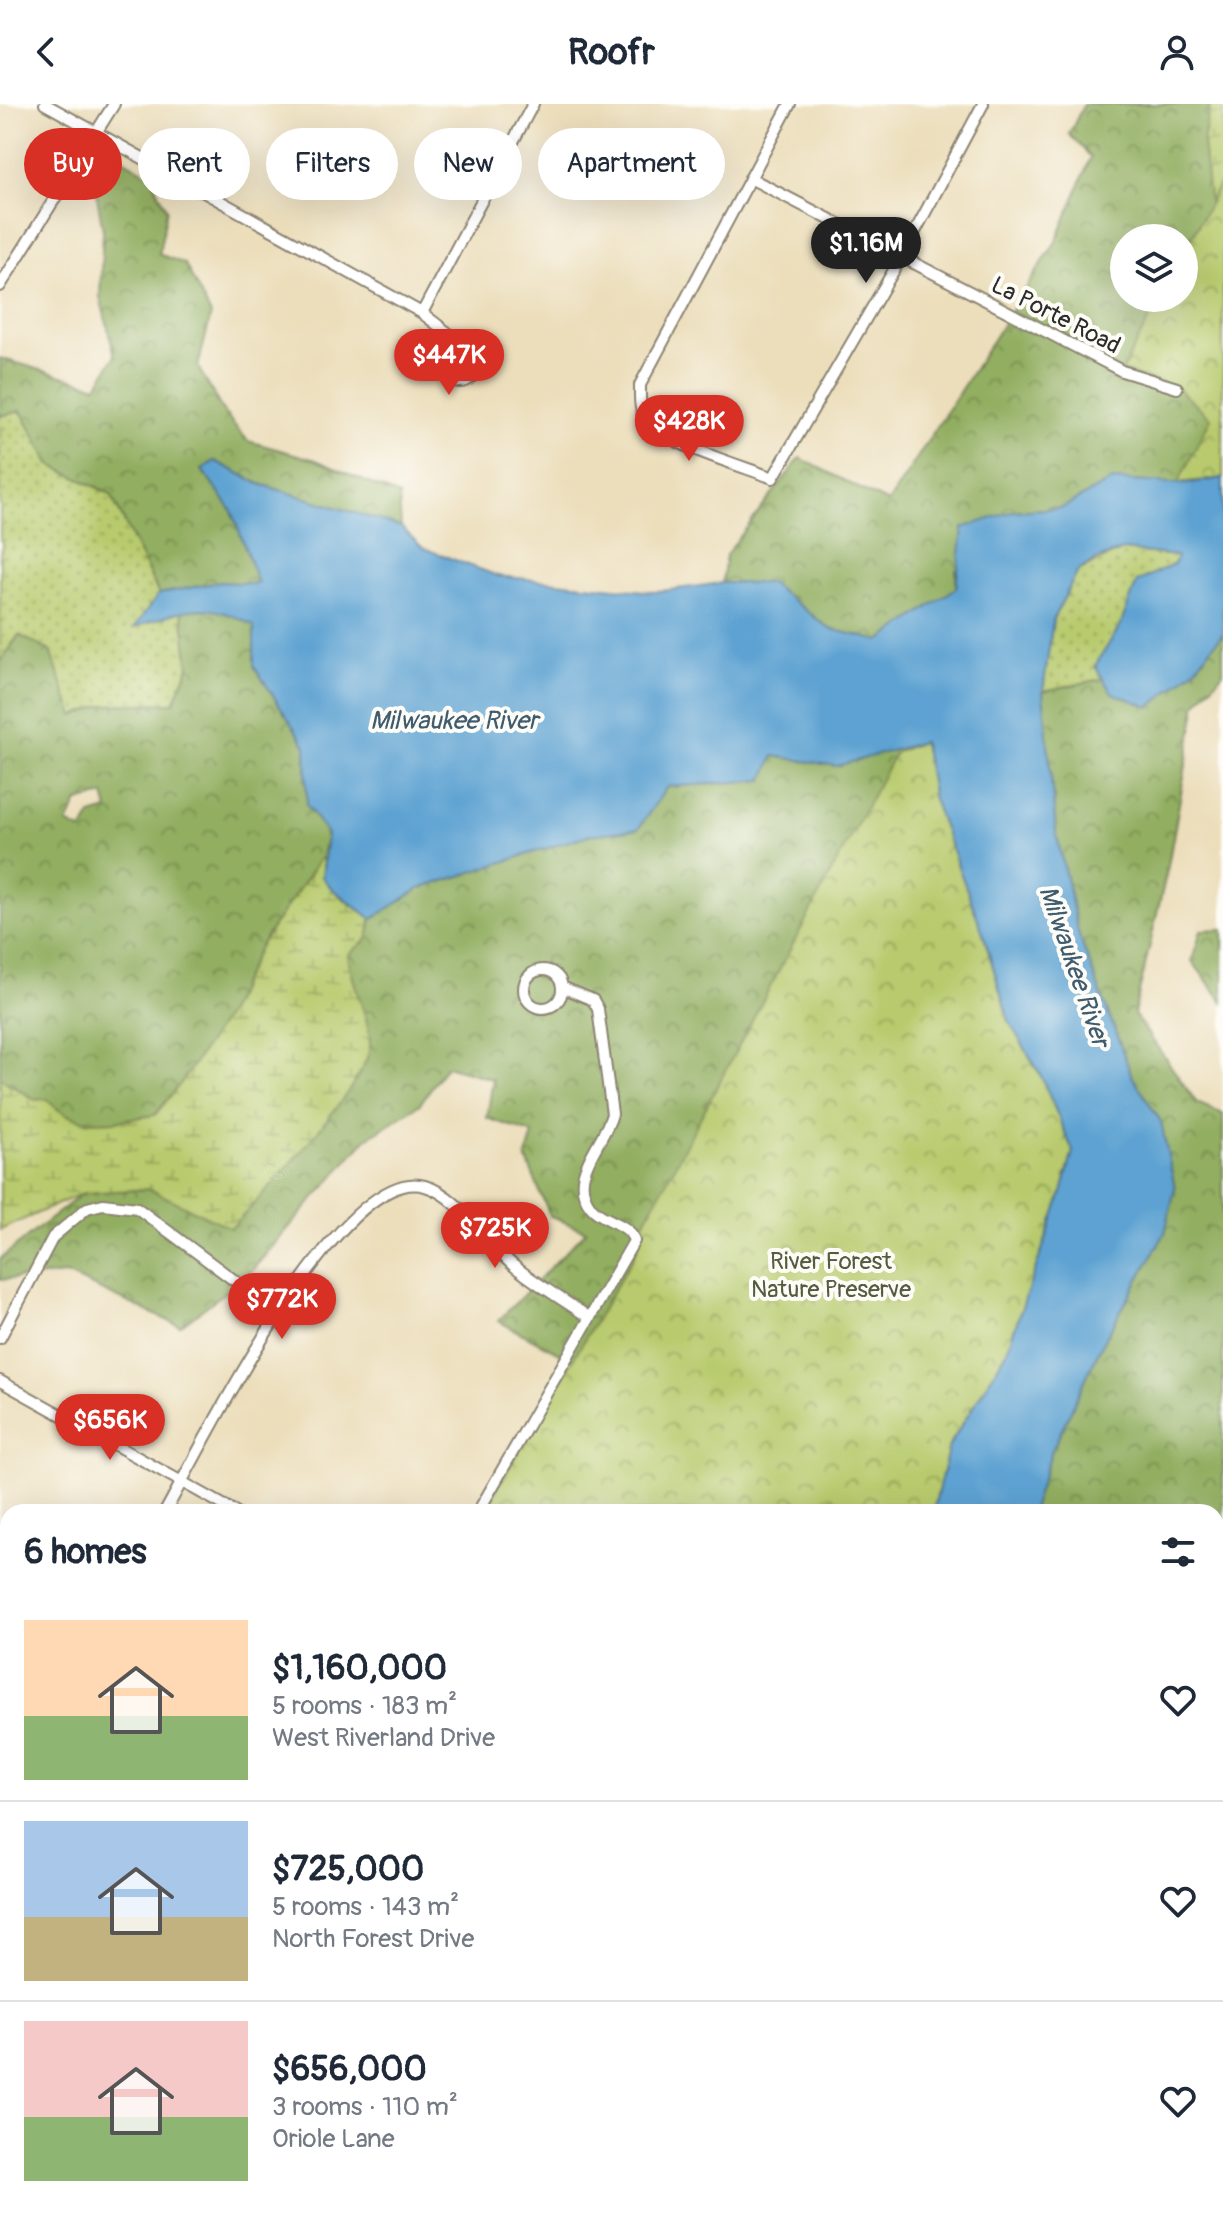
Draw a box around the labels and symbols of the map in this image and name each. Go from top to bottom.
pin: $1.16M [801,217,931,285]
street label: La Porte Road [986,271,1125,360]
pin: $447K [393,329,505,397]
pin: $428K [633,395,745,463]
water label: Milwaukee River [370,705,542,737]
water label: Milwaukee River [1032,882,1118,1055]
pin: $725K [439,1202,551,1270]
park label: River Forest Nature Preserve [751,1247,911,1304]
pin: $772K [226,1273,338,1341]
pin: $656K [54,1394,166,1462]

